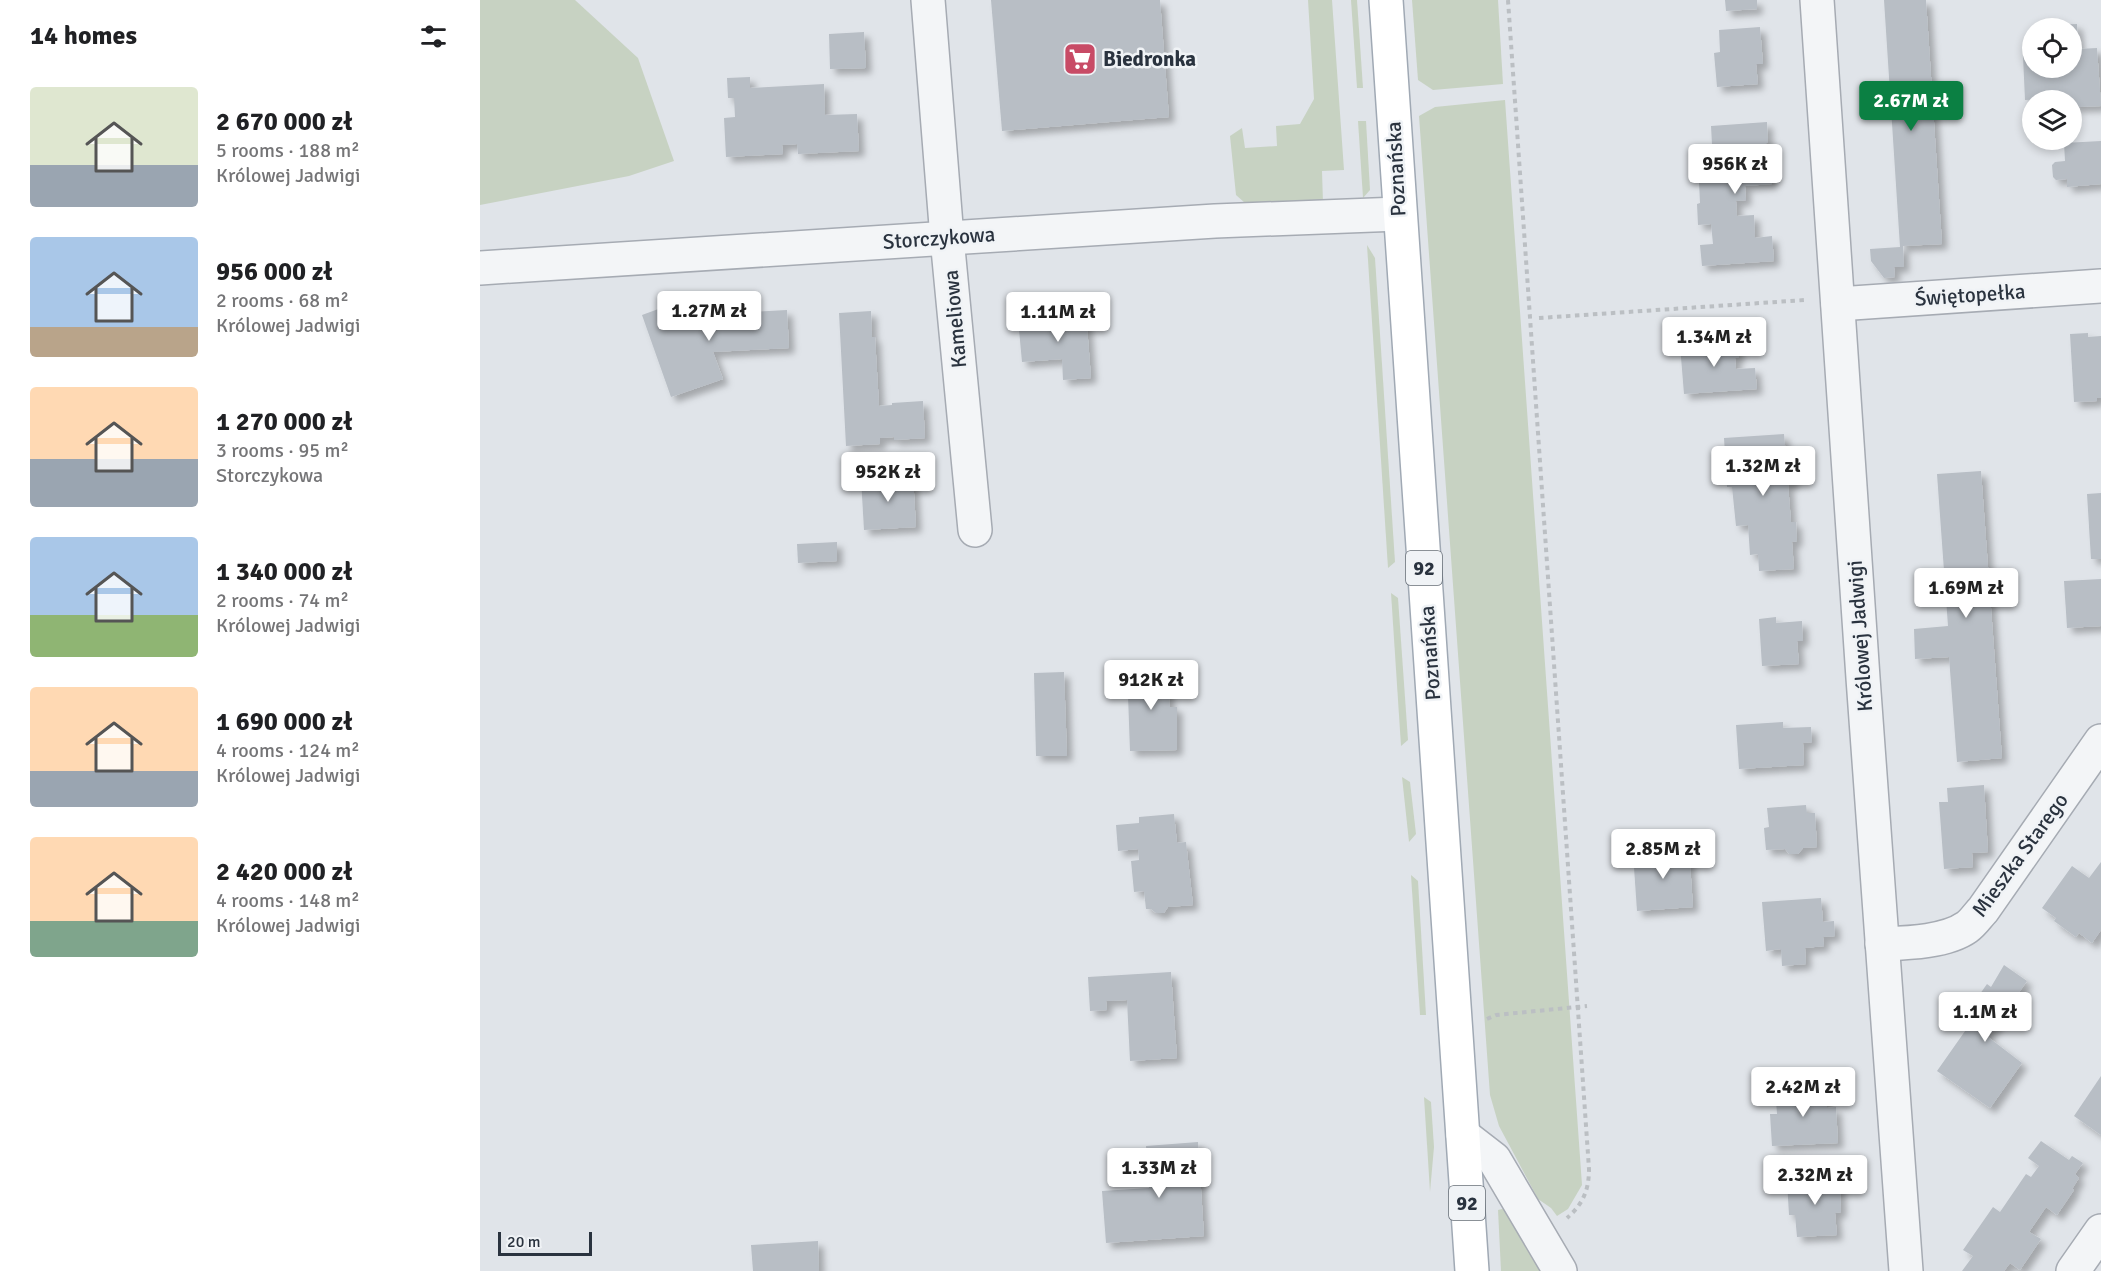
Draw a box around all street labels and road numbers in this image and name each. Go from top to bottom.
street label: Poznańska [1381,121,1411,217]
street label: Storczykowa [882,221,996,255]
street label: Kameliowa [938,269,972,369]
street label: Świętopełka [1914,278,2026,312]
road number: 92 [1406,551,1442,585]
street label: Królowej Jadwigi [1842,559,1878,713]
street label: Poznańska [1414,605,1446,701]
street label: Mieszka Starego [1966,788,2074,922]
road number: 92 [1449,1186,1485,1220]

